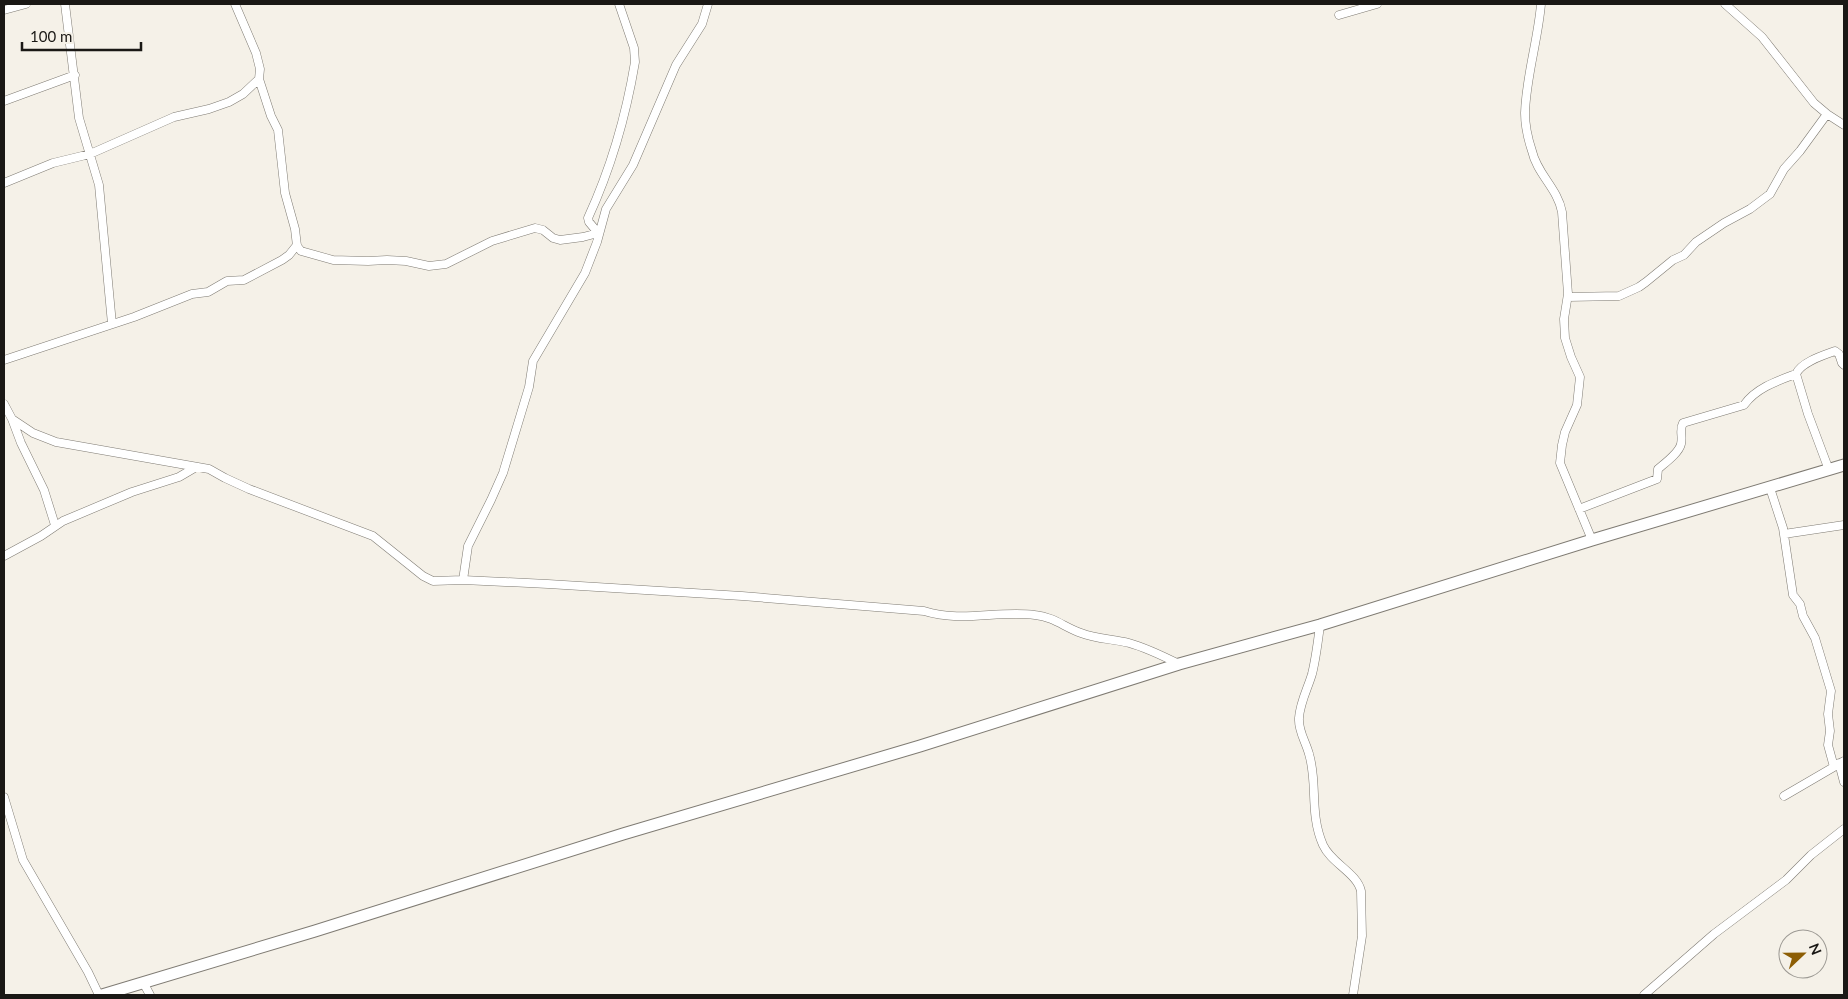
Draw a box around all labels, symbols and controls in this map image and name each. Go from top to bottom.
scale bar [22,20,141,52]
text: 100 m [30,27,72,45]
north arrow [1778,929,1828,979]
text: N [1806,941,1825,957]

